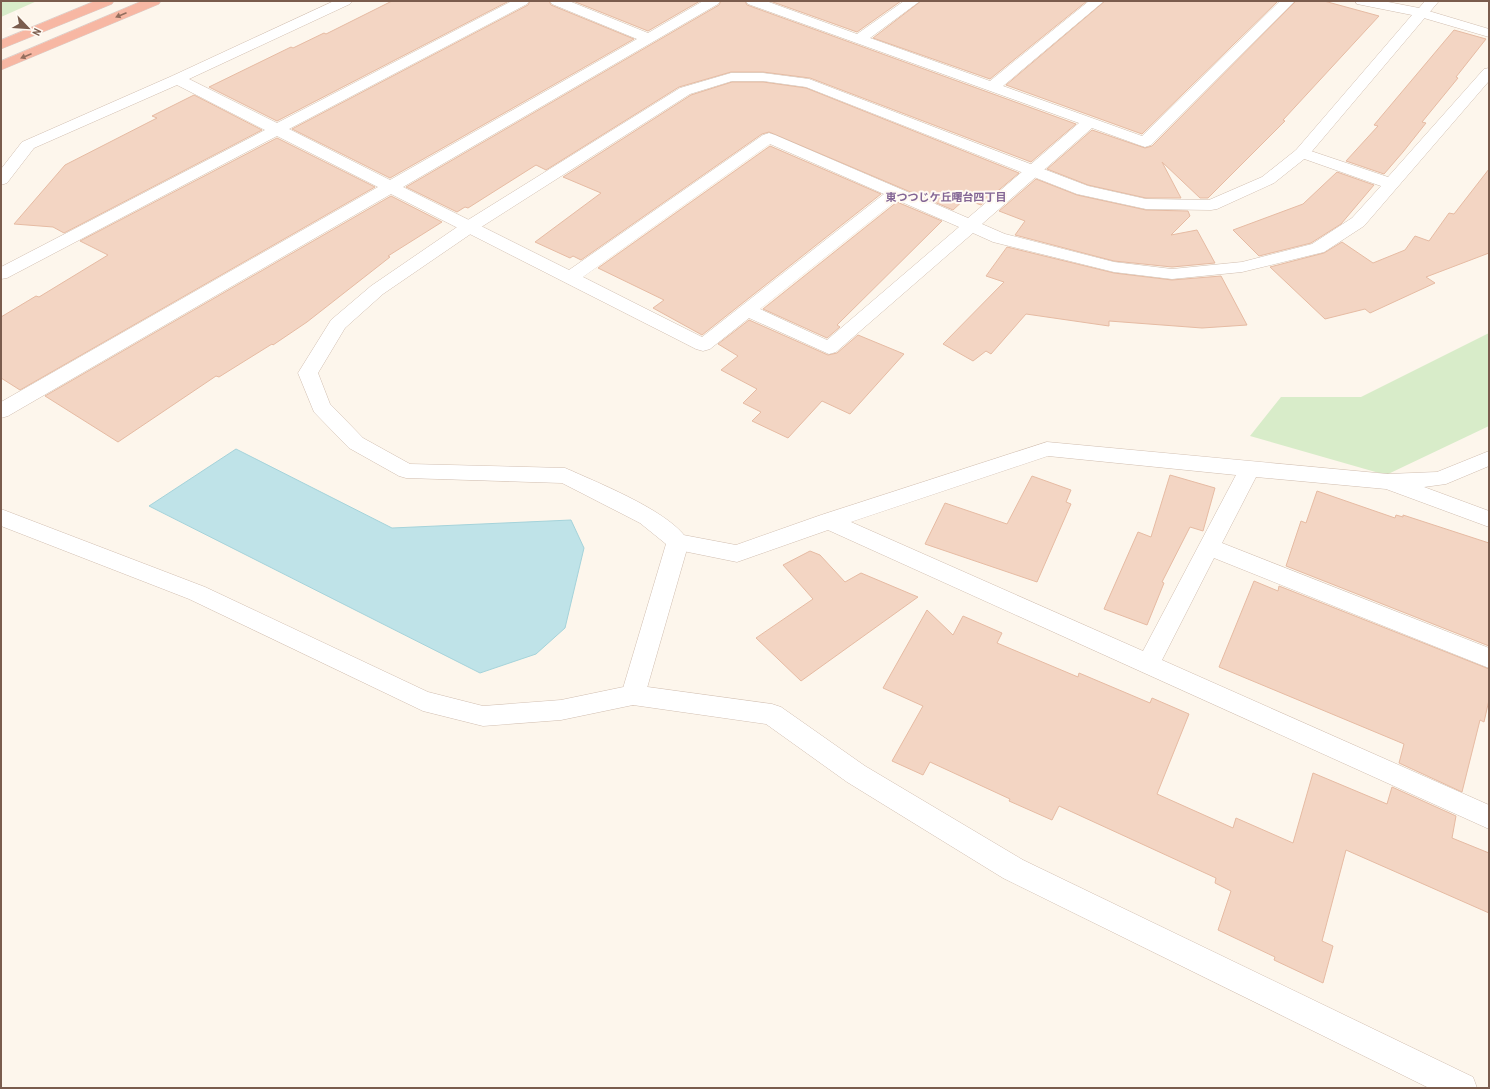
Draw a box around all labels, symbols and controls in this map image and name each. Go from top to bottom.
north arrow [8,8,48,48]
one-way arrow [115,12,126,18]
text: N [29,26,45,38]
one-way arrow [20,53,32,59]
district label: 東つつじケ丘曙台四丁目 [886,190,1007,204]

